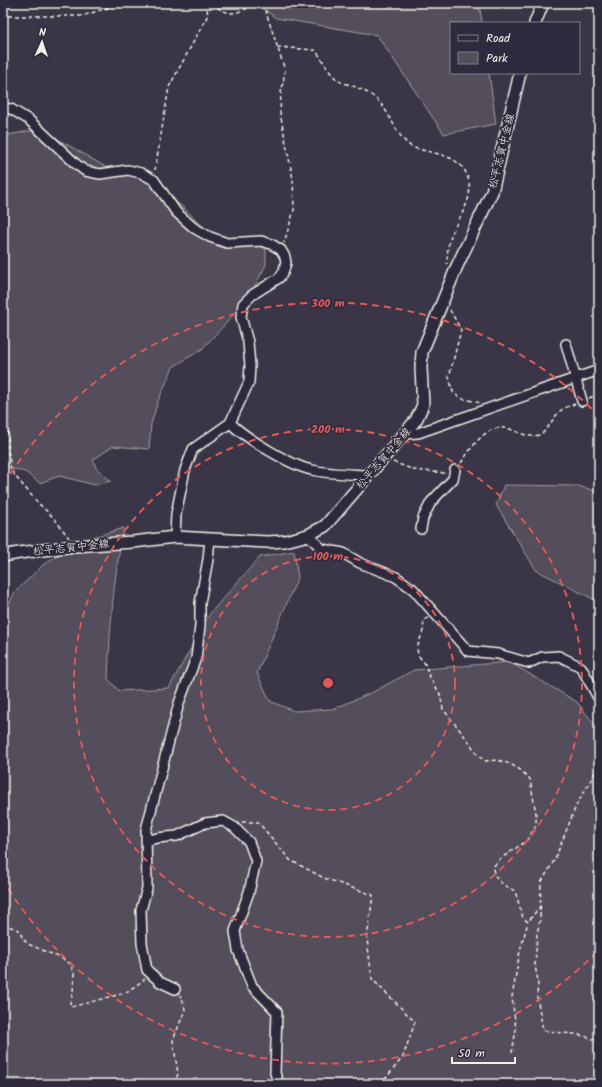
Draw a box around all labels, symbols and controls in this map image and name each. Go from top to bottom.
north arrow [22,22,62,62]
legend [450,22,580,74]
text: N [39,24,46,42]
text: Road [486,29,511,48]
text: Park [486,49,508,68]
street label: 松平志賀中金線 [484,112,520,191]
text: 300 m [310,294,345,313]
text: 200 m [311,420,345,439]
street label: 松平志賀中金線 [352,424,416,494]
street label: 松平志賀中金線 [32,535,110,561]
text: 100 m [313,547,343,566]
centre of rings [321,676,335,690]
scale bar [452,1039,515,1065]
text: 50 m [458,1044,485,1063]

